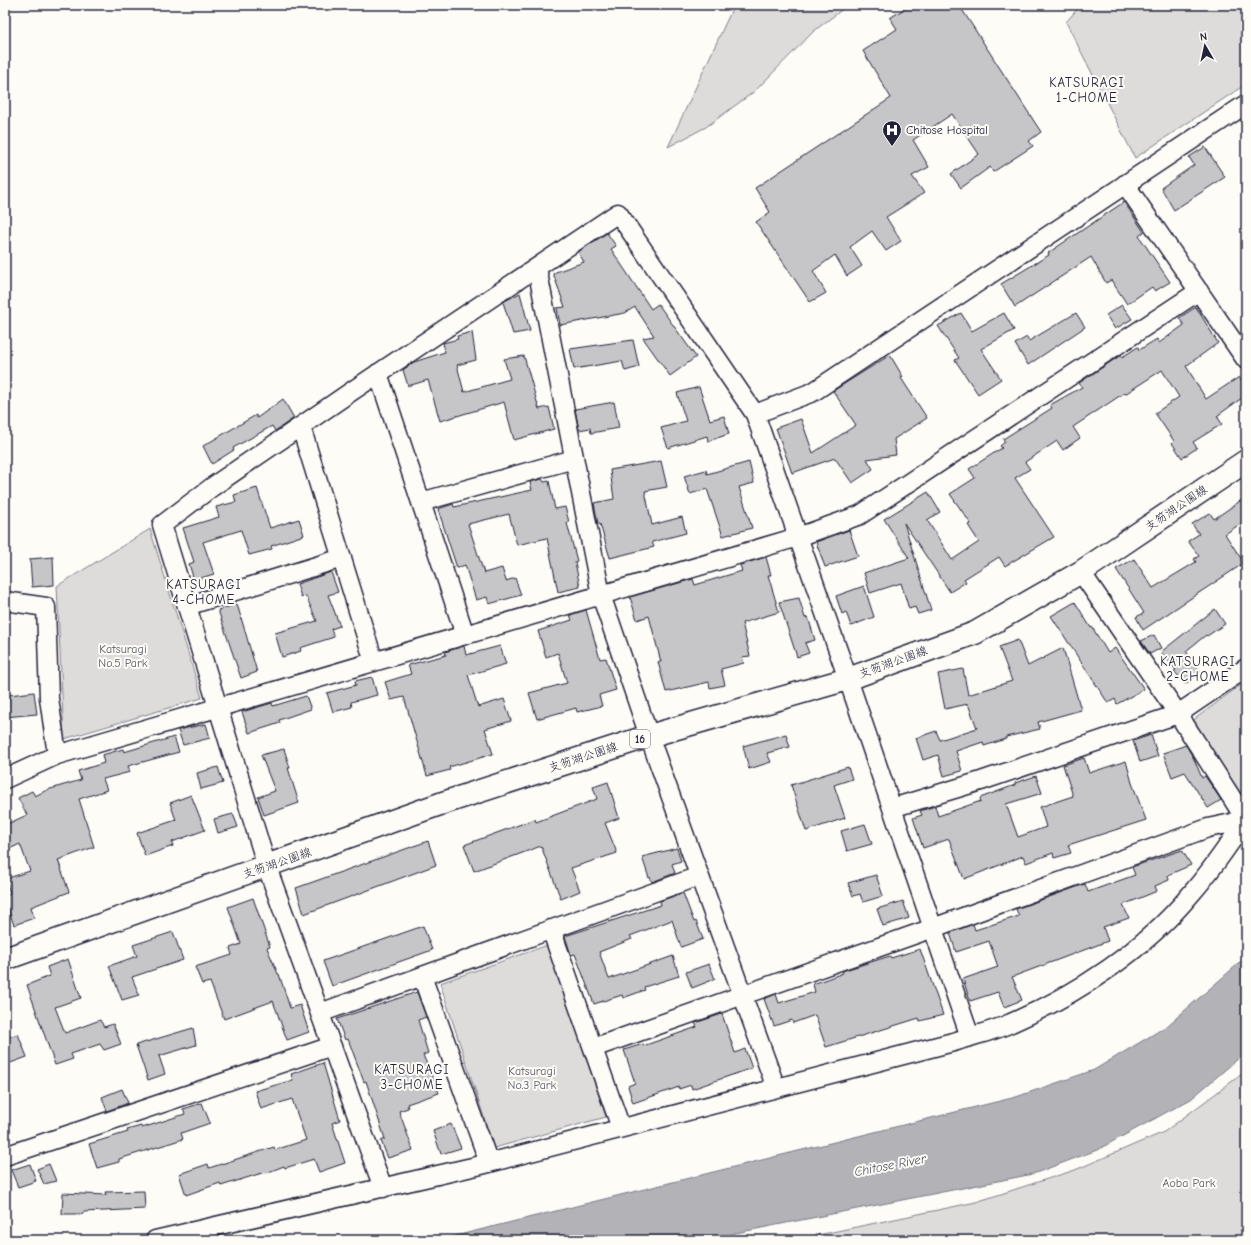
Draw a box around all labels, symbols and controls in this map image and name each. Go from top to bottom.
north arrow [1185,26,1225,66]
text: N [1199,30,1208,44]
district label: KATSURAGI 1-CHOME [1049,75,1125,105]
hospital icon: Chitose Hospital [881,119,903,147]
place label: Chitose Hospital [906,123,988,137]
street label: 支笏湖公園線 [1142,482,1210,534]
district label: KATSURAGI 4-CHOME [166,577,242,607]
park label: Katsuragi No.5 Park [98,642,148,670]
street label: 支笏湖公園線 [857,643,929,681]
district label: KATSURAGI 2-CHOME [1160,654,1236,684]
road number: 16 [630,730,650,748]
street label: 支笏湖公園線 [547,739,619,775]
street label: 支笏湖公園線 [241,845,313,881]
district label: KATSURAGI 3-CHOME [374,1062,450,1092]
park label: Katsuragi No.3 Park [508,1064,557,1092]
water label: Chitose River [853,1151,928,1179]
park label: Aoba Park [1163,1176,1216,1190]

